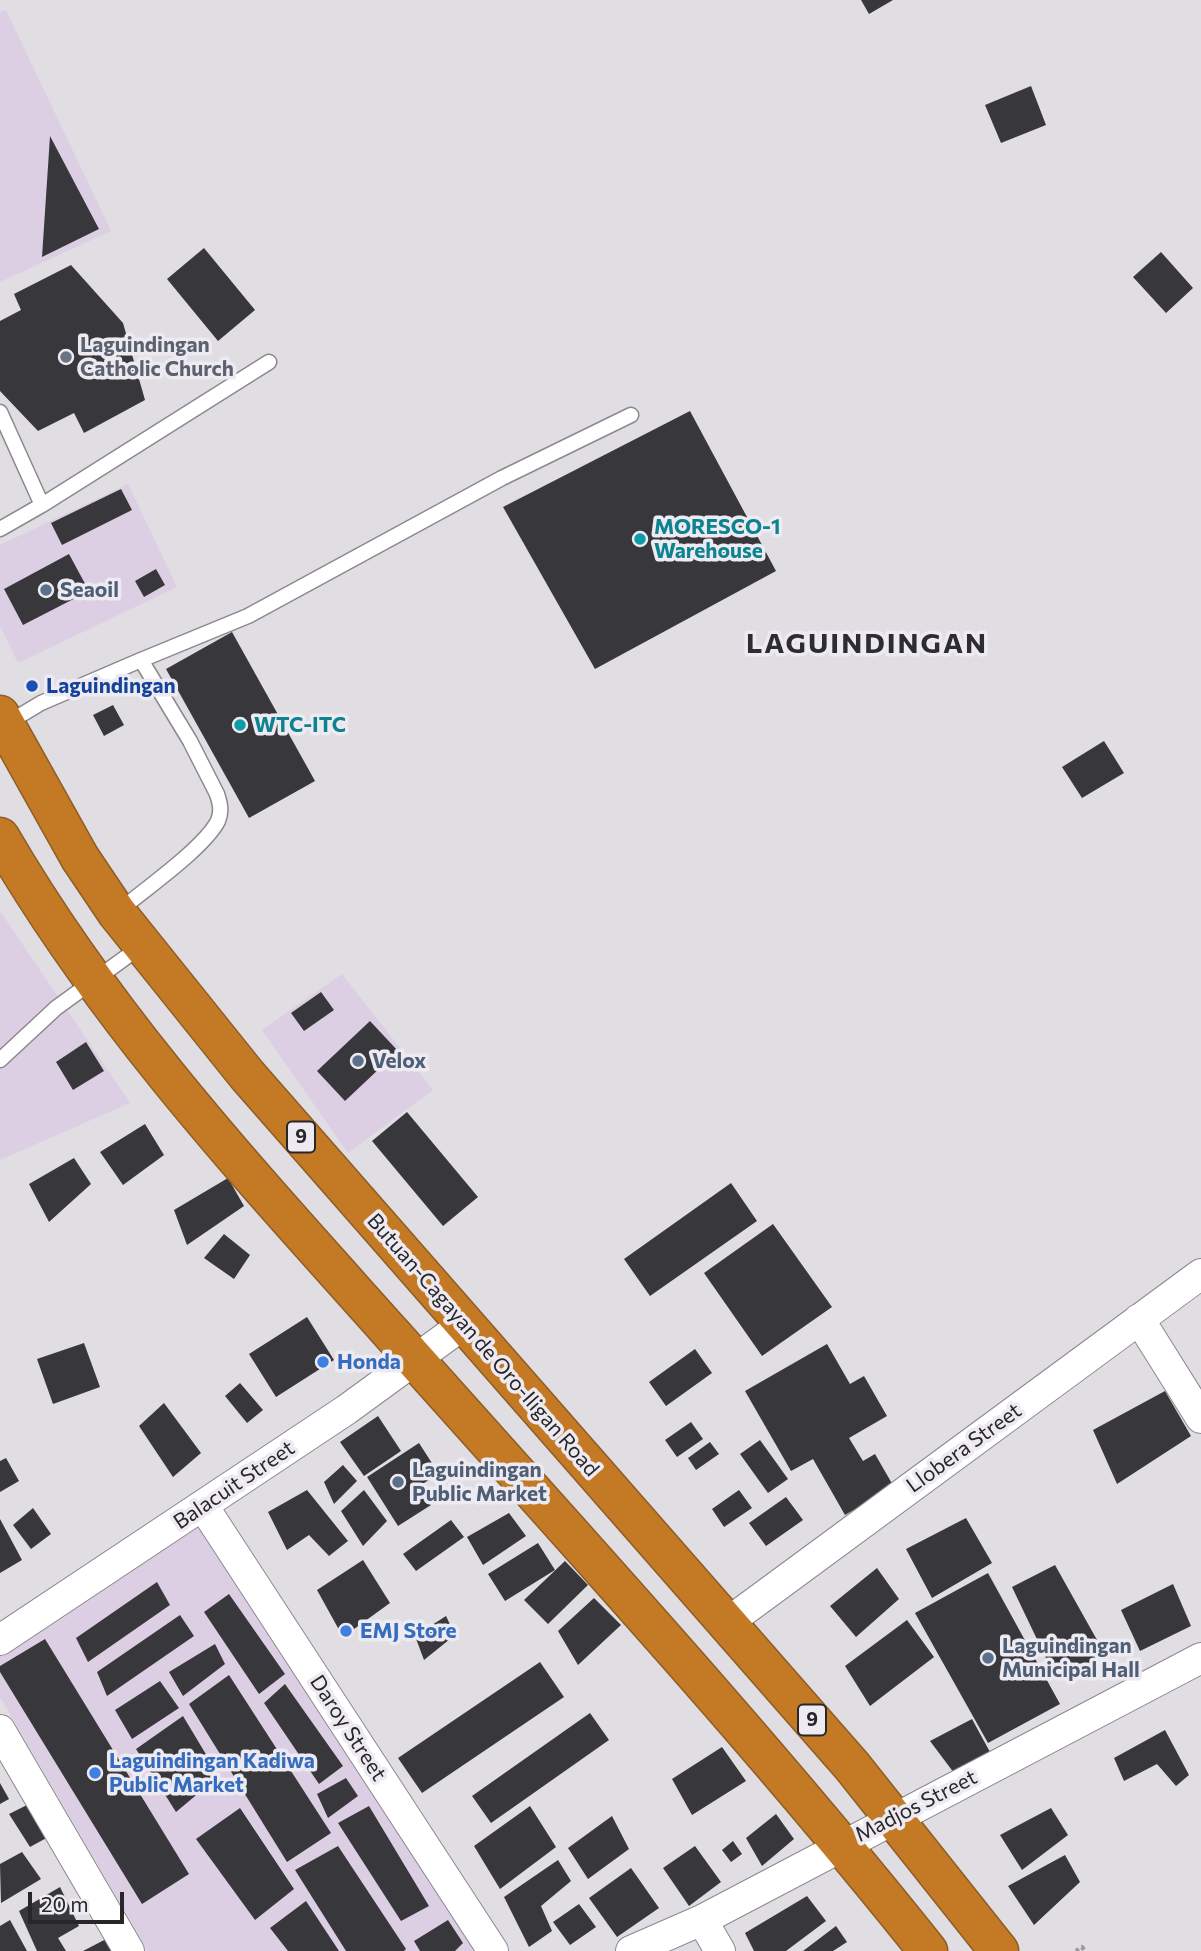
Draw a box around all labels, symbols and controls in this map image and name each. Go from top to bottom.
place label: Laguindingan Catholic Church [80,332,234,382]
marker: Laguindingan Catholic Church [58,349,74,365]
place label: MORESCO-1 Warehouse [654,514,781,564]
marker: MORESCO-1 Warehouse [632,531,648,547]
place label: Seaoil [60,577,119,603]
marker: Seaoil [38,582,54,598]
district label: LAGUINDINGAN [747,627,987,661]
place label: Laguindingan [46,673,176,699]
marker: Laguindingan [24,678,40,694]
place label: WTC-ITC [254,712,346,738]
marker: WTC-ITC [232,717,248,733]
place label: Velox [372,1048,426,1074]
marker: Velox [350,1053,366,1069]
road number: 9 [287,1121,315,1152]
street label: Butuan-Cagayan de Oro-Iligan Road [362,1208,604,1482]
place label: Honda [337,1349,401,1375]
marker: Honda [315,1354,331,1370]
street label: Llobera Street [902,1398,1026,1498]
street label: Balacuit Street [169,1435,299,1535]
place label: Laguindingan Public Market [412,1457,547,1507]
marker: Laguindingan Public Market [390,1474,406,1490]
place label: EMJ Store [360,1618,457,1644]
marker: EMJ Store [338,1623,354,1639]
place label: Laguindingan Municipal Hall [1002,1633,1140,1683]
marker: Laguindingan Municipal Hall [980,1650,996,1666]
street label: Daroy Street [305,1670,391,1786]
road number: 9 [798,1704,826,1736]
place label: Laguindingan Kadiwa Public Market [109,1748,315,1798]
street label: Madjos Street [851,1764,981,1848]
marker: Laguindingan Kadiwa Public Market [87,1765,103,1781]
scale bar [32,1878,128,1922]
text: 20 m [41,1891,89,1916]

